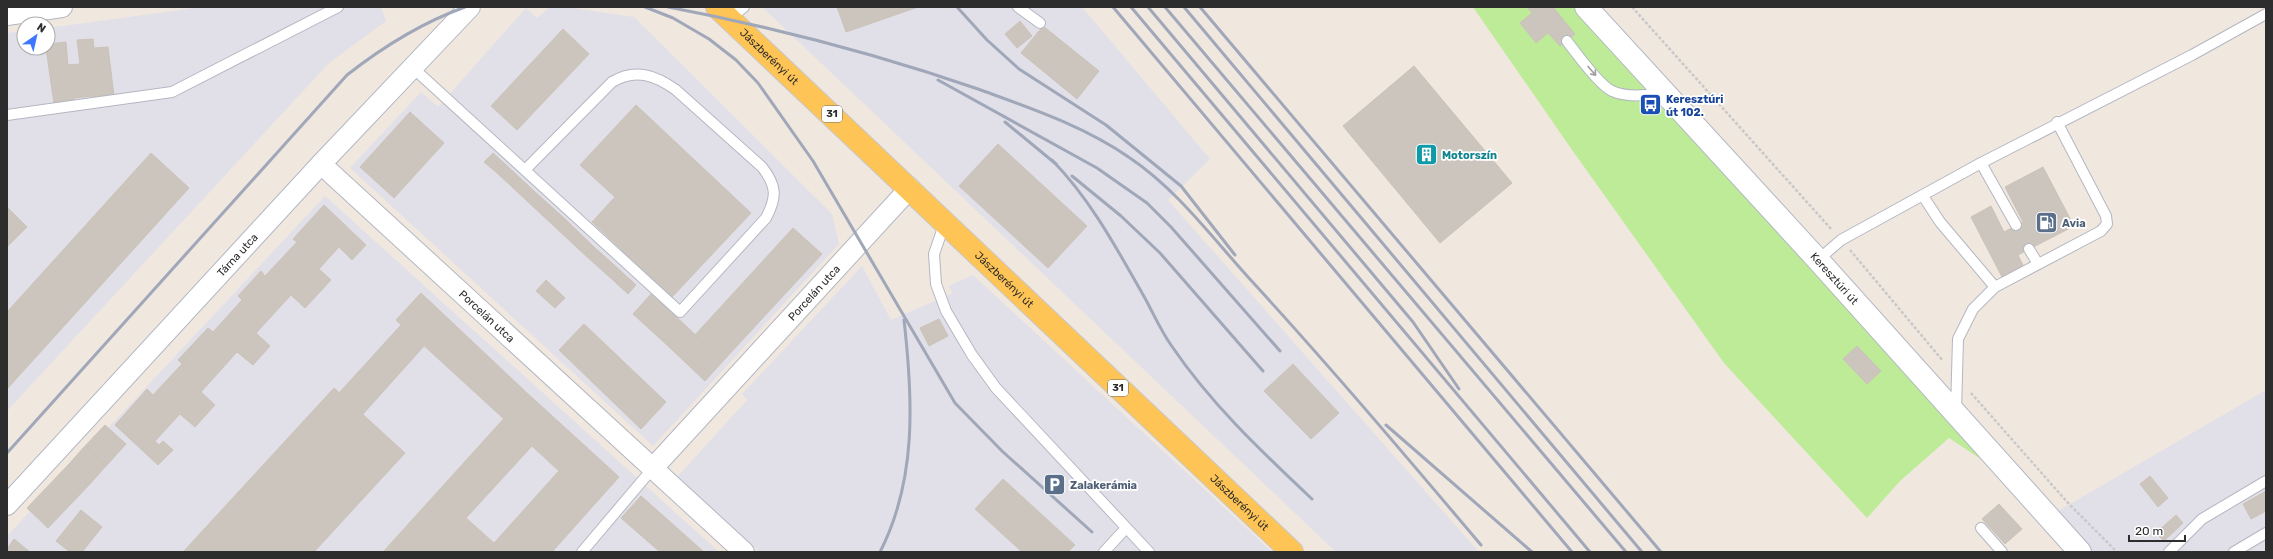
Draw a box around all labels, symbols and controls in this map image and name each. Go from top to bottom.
north arrow [16,16,56,56]
text: N [34,21,48,36]
street label: Jászberényi út [737,26,802,88]
one-way arrow [1587,65,1596,76]
bus stop icon: Keresztúri út 102. [1638,92,1664,118]
place label: Keresztúri út 102. [1666,93,1723,119]
road number: 31 [822,106,842,122]
building icon: Motorszín [1414,142,1440,168]
place label: Motorszín [1442,149,1497,162]
fuel station icon: Avia [2033,210,2059,236]
place label: Avia [2062,217,2086,230]
street label: Tárna utca [214,231,260,279]
street label: Jászberényi út [972,249,1037,311]
street label: Keresztúri út [1808,250,1862,308]
street label: Porcelán utca [785,262,843,323]
street label: Porcelán utca [456,287,517,345]
road number: 31 [1108,380,1128,396]
street label: Jászberényi út [1207,471,1272,534]
parking icon: Zalakerámia [1041,472,1067,498]
place label: Zalakerámia [1070,479,1137,492]
scale bar [2129,517,2185,543]
text: 20 m [2135,524,2163,538]

